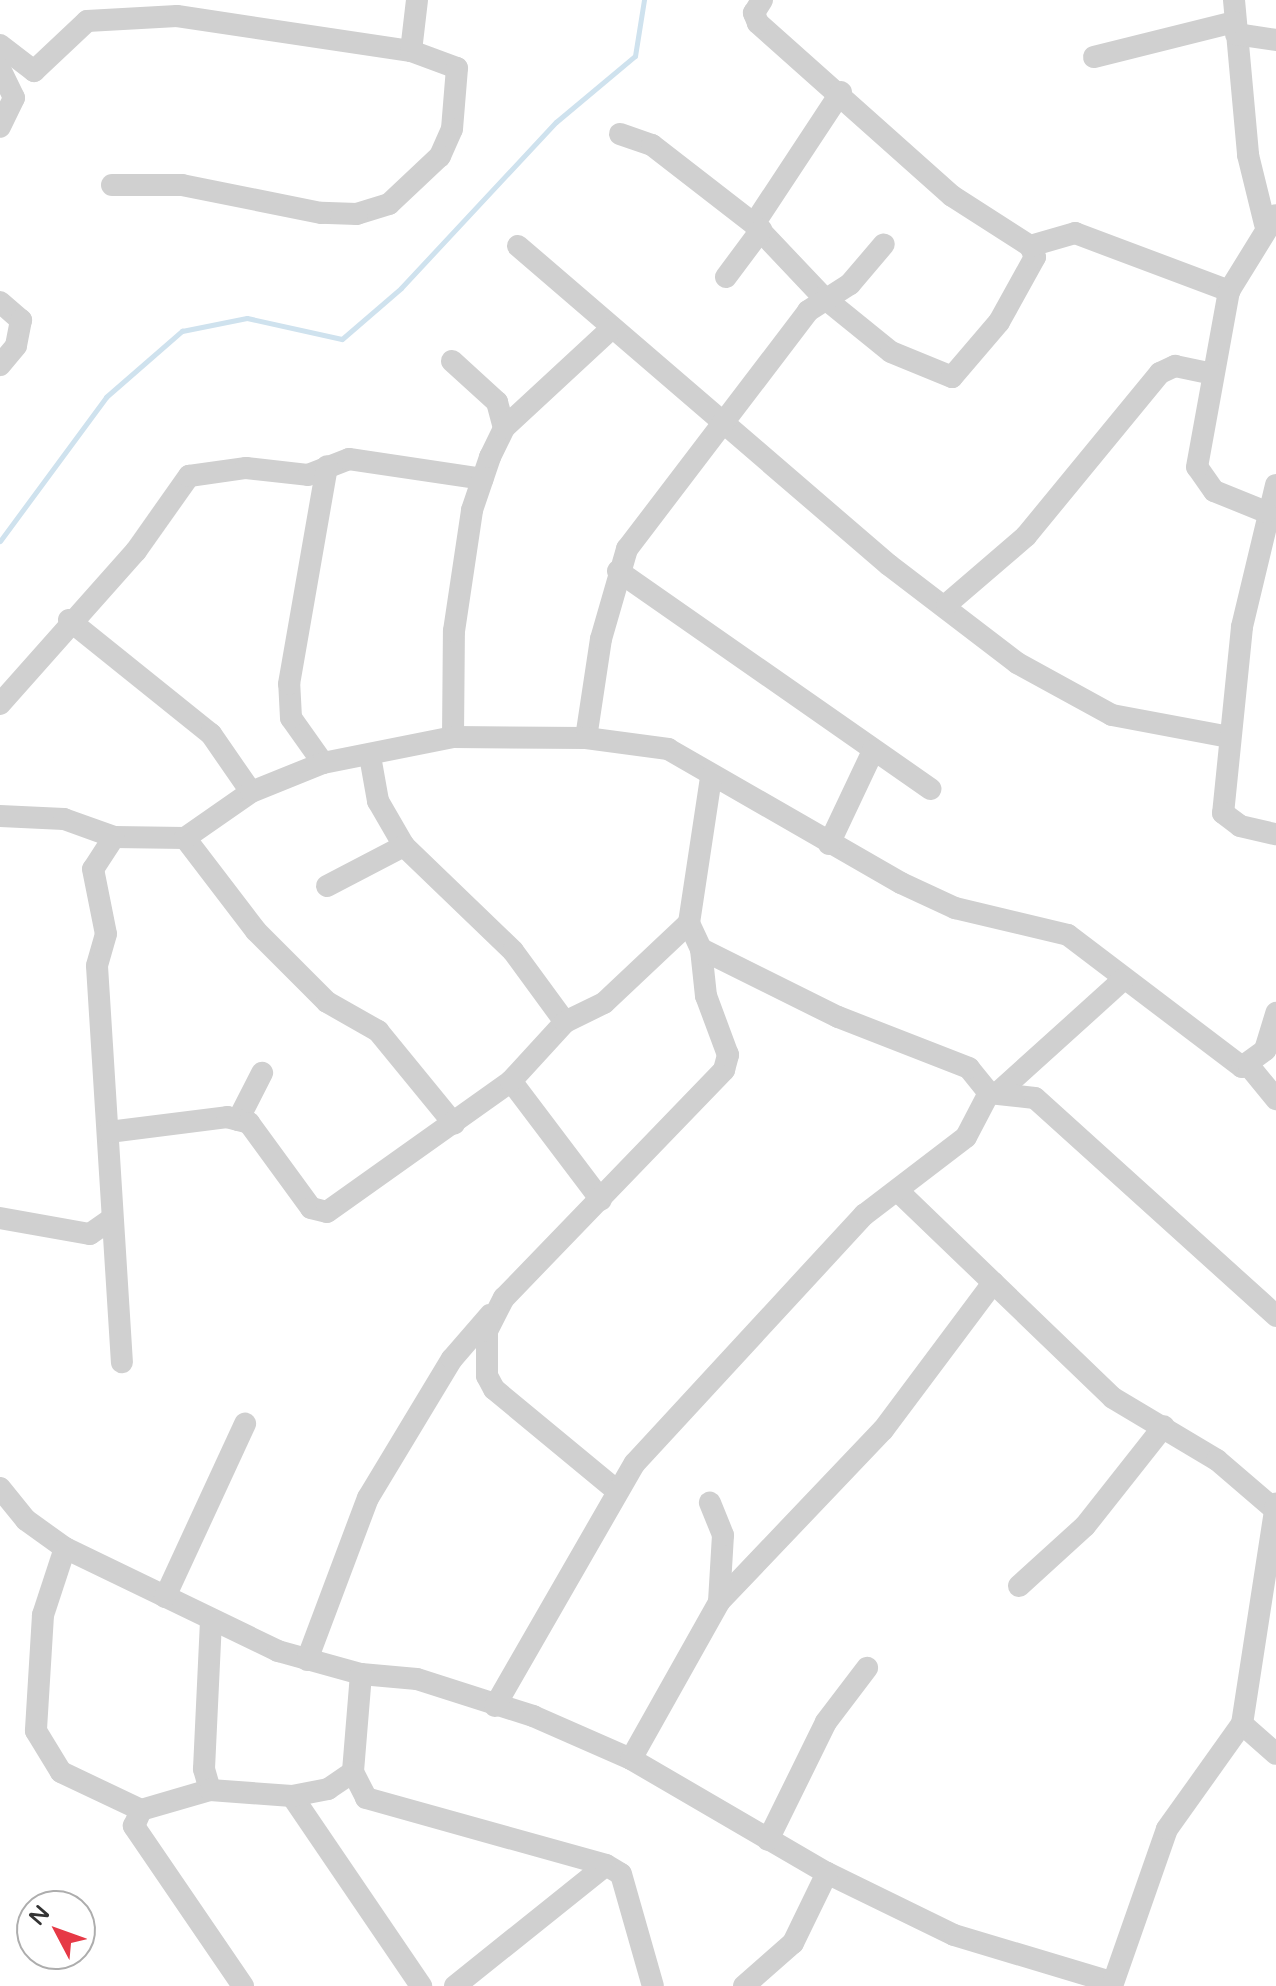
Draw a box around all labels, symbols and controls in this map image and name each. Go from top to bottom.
north arrow [16,1890,96,1970]
text: N [24,1900,55,1931]

